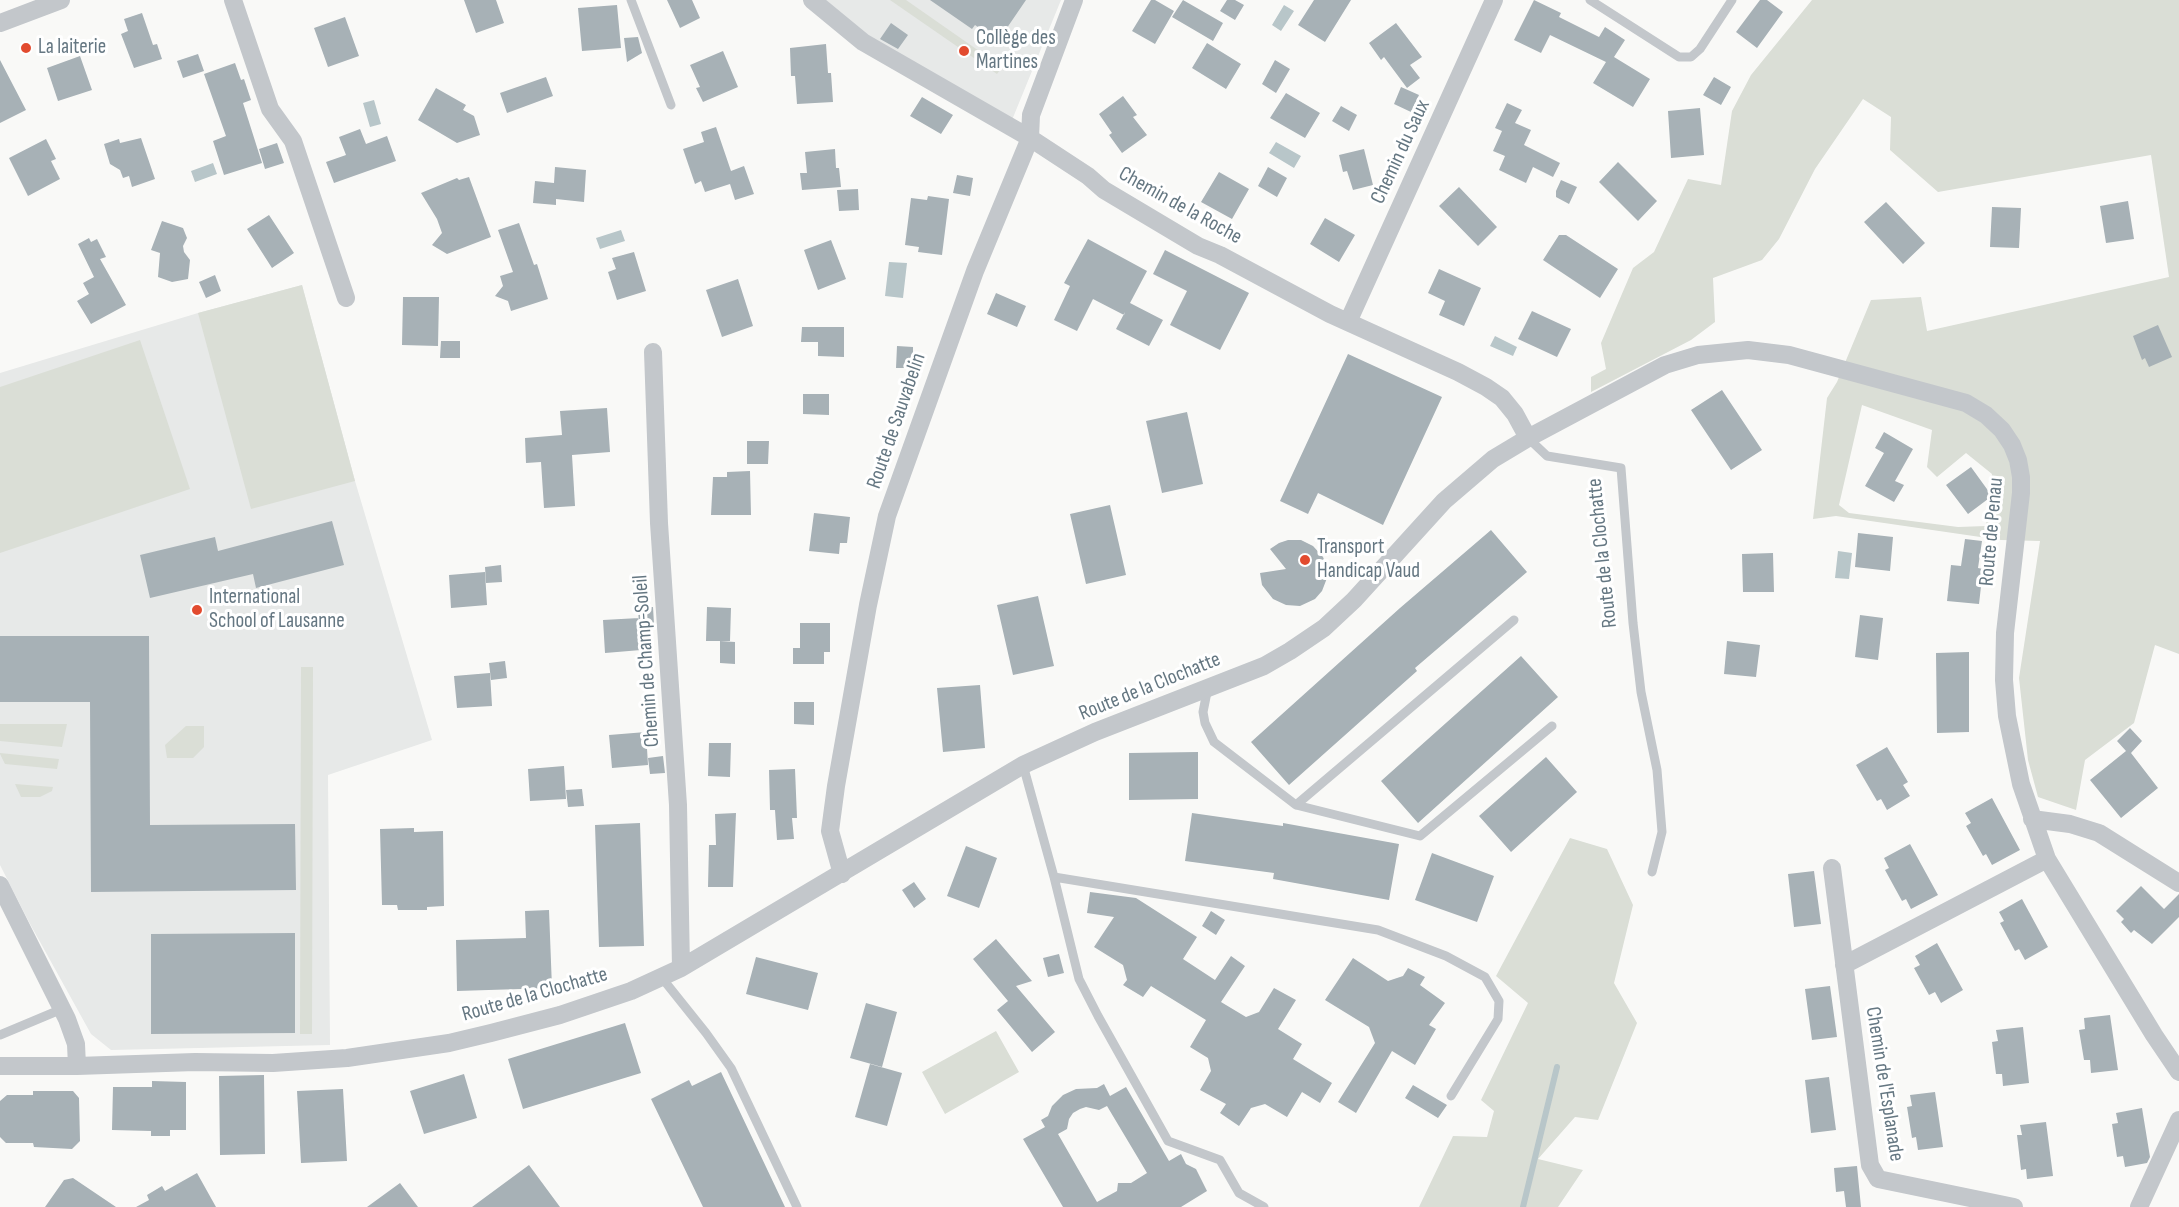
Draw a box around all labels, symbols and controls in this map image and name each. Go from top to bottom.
place label: Collège des Martines [976,26,1056,76]
place label: La laiterie [38,35,106,61]
marker: La laiterie [19,41,33,55]
marker: Collège des Martines [957,44,971,58]
street label: Chemin du Saux [1366,96,1436,208]
street label: Chemin de la Roche [1114,162,1246,250]
street label: Route de Sauvabelin [862,350,932,492]
street label: Route de la Clochatte [1583,477,1623,629]
street label: Route de Penau [1975,477,2009,587]
place label: Transport Handicap Vaud [1317,535,1420,585]
marker: Transport Handicap Vaud [1298,553,1312,567]
street label: Chemin de Champ-Soleil [628,574,666,748]
place label: International School of Lausanne [209,585,345,635]
marker: International School of Lausanne [190,603,204,617]
street label: Route de la Clochatte [1076,647,1224,727]
street label: Route de la Clochatte [459,962,611,1028]
street label: Chemin de l'Esplanade [1859,1005,1909,1163]

